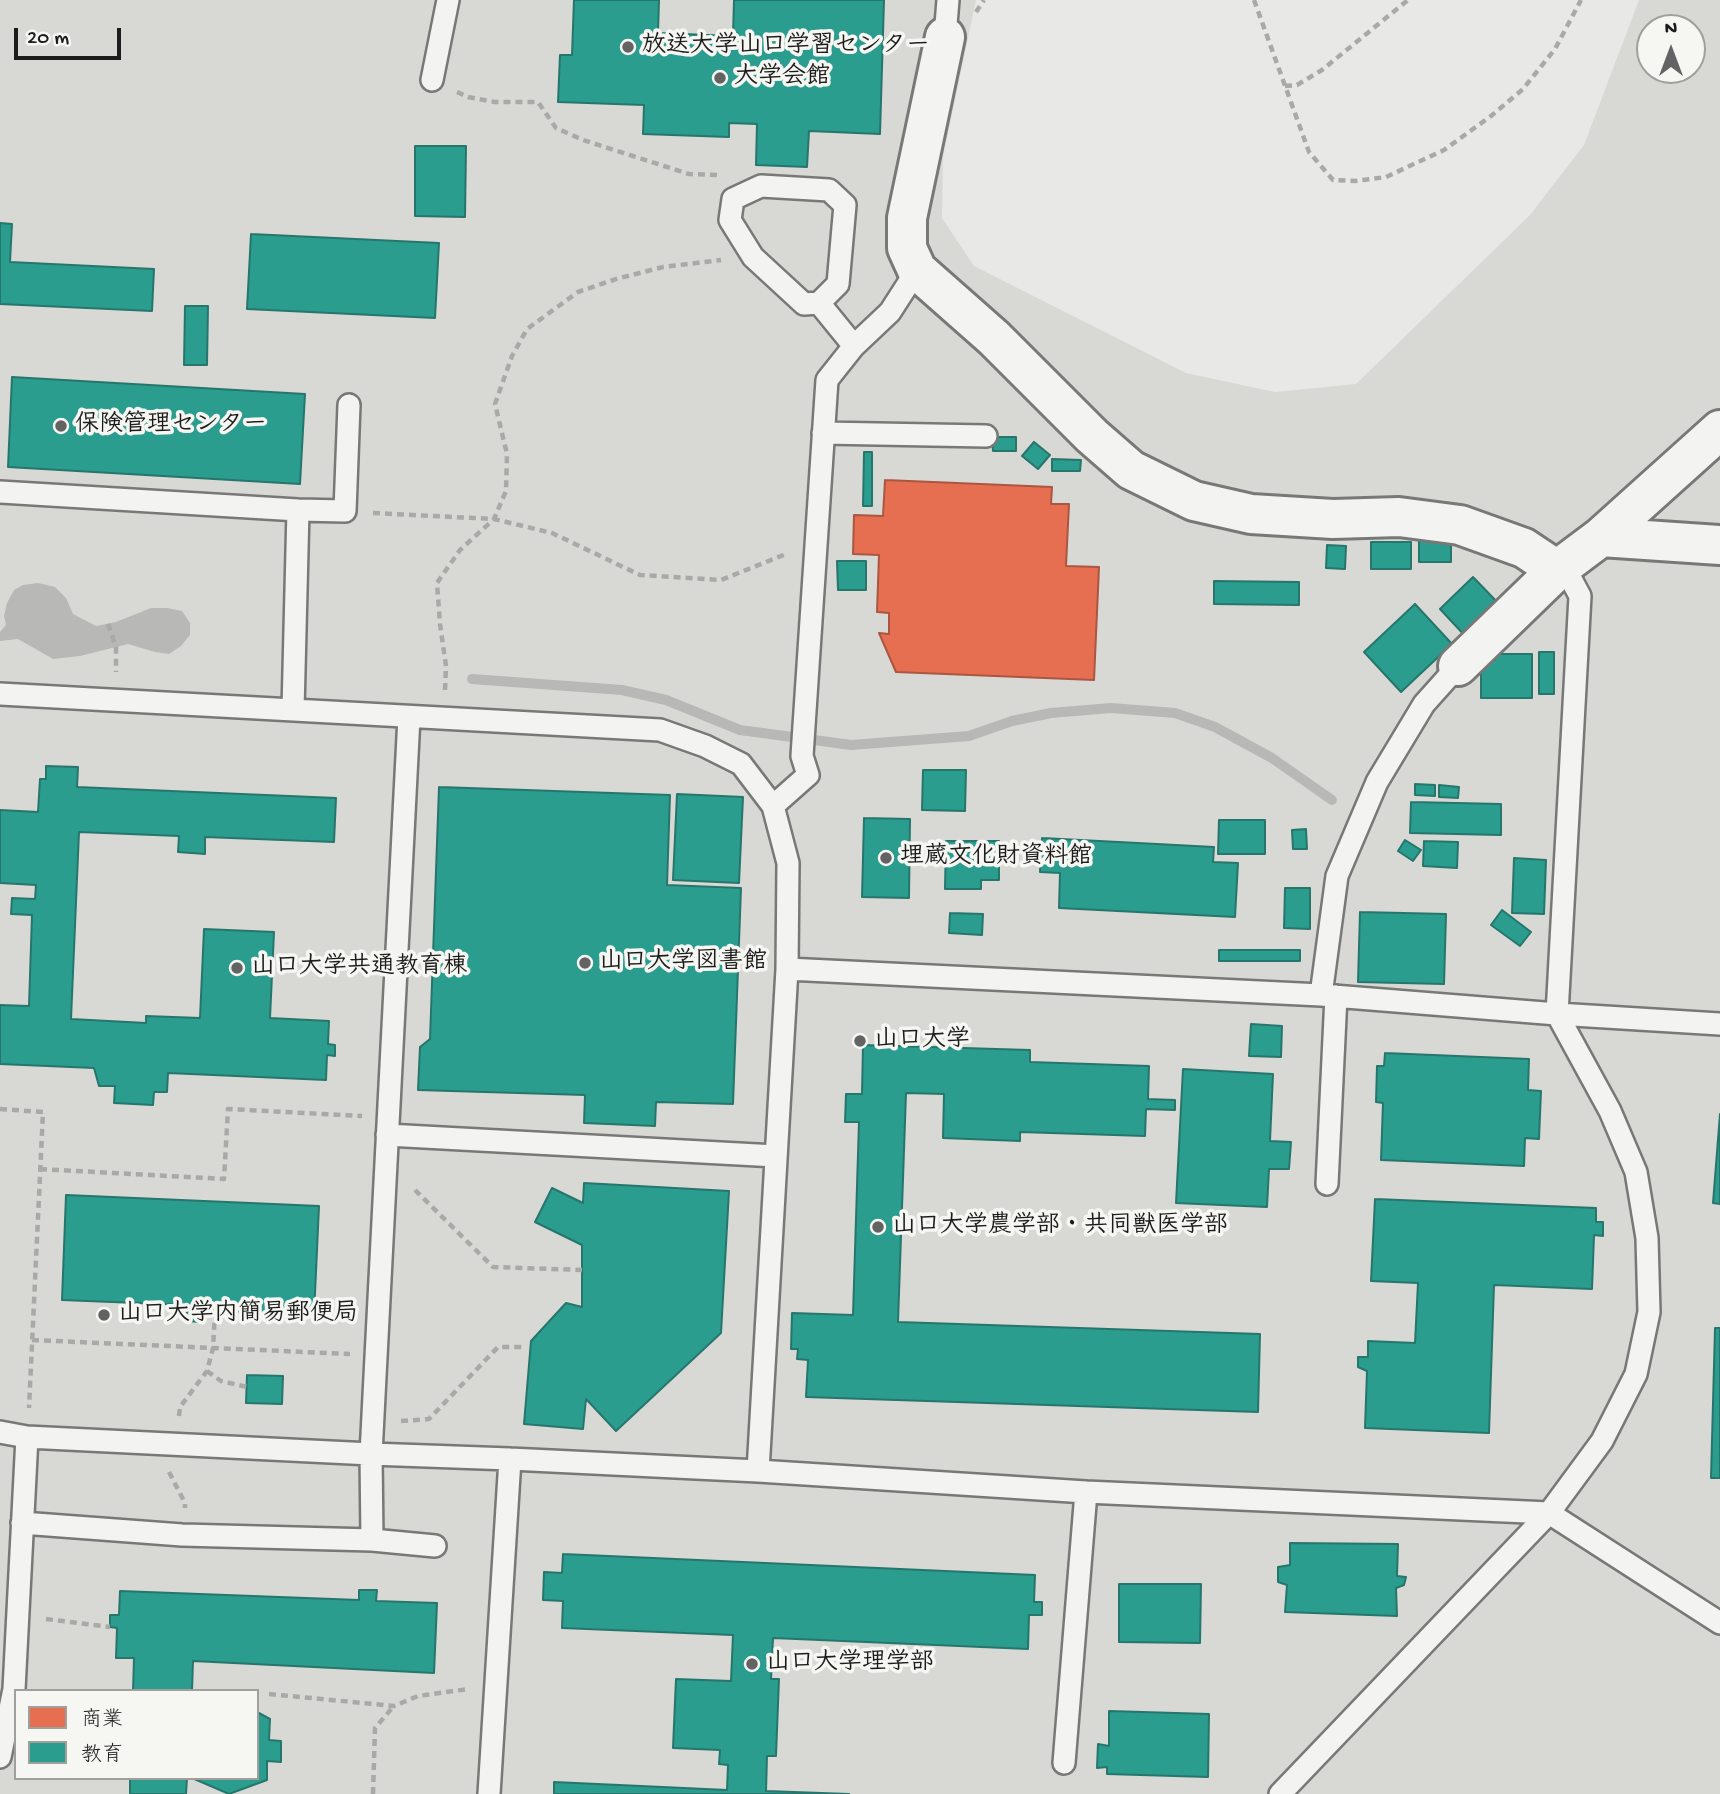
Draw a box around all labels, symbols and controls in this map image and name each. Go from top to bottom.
scale bar [18,14,124,58]
north arrow [1636,14,1706,84]
text: N [1665,18,1677,41]
text: 20 m [27,27,69,52]
place label: 放送大学山口学習センター [642,33,930,61]
marker: 放送大学山口学習センター [620,39,636,55]
place label: 大学会館 [734,64,830,92]
marker: 大学会館 [712,70,728,86]
place label: 保険管理センター [75,412,267,440]
marker: 保険管理センター [53,418,69,434]
place label: 埋蔵文化財資料館 [900,844,1092,872]
marker: 埋蔵文化財資料館 [878,850,894,866]
place label: 山口大学図書館 [599,949,767,977]
place label: 山口大学共通教育棟 [251,954,467,982]
marker: 山口大学図書館 [577,955,593,971]
marker: 山口大学共通教育棟 [229,960,245,976]
place label: 山口大学 [874,1027,970,1055]
marker: 山口大学 [852,1033,868,1049]
place label: 山口大学農学部・共同獣医学部 [892,1213,1228,1241]
marker: 山口大学農学部・共同獣医学部 [870,1219,886,1235]
place label: 山口大学内簡易郵便局 [118,1301,358,1329]
marker: 山口大学内簡易郵便局 [96,1307,112,1323]
place label: 山口大学理学部 [766,1650,934,1678]
marker: 山口大学理学部 [744,1656,760,1672]
legend [14,1689,259,1780]
text: 商業 [81,1709,123,1734]
text: 教育 [81,1744,123,1769]

